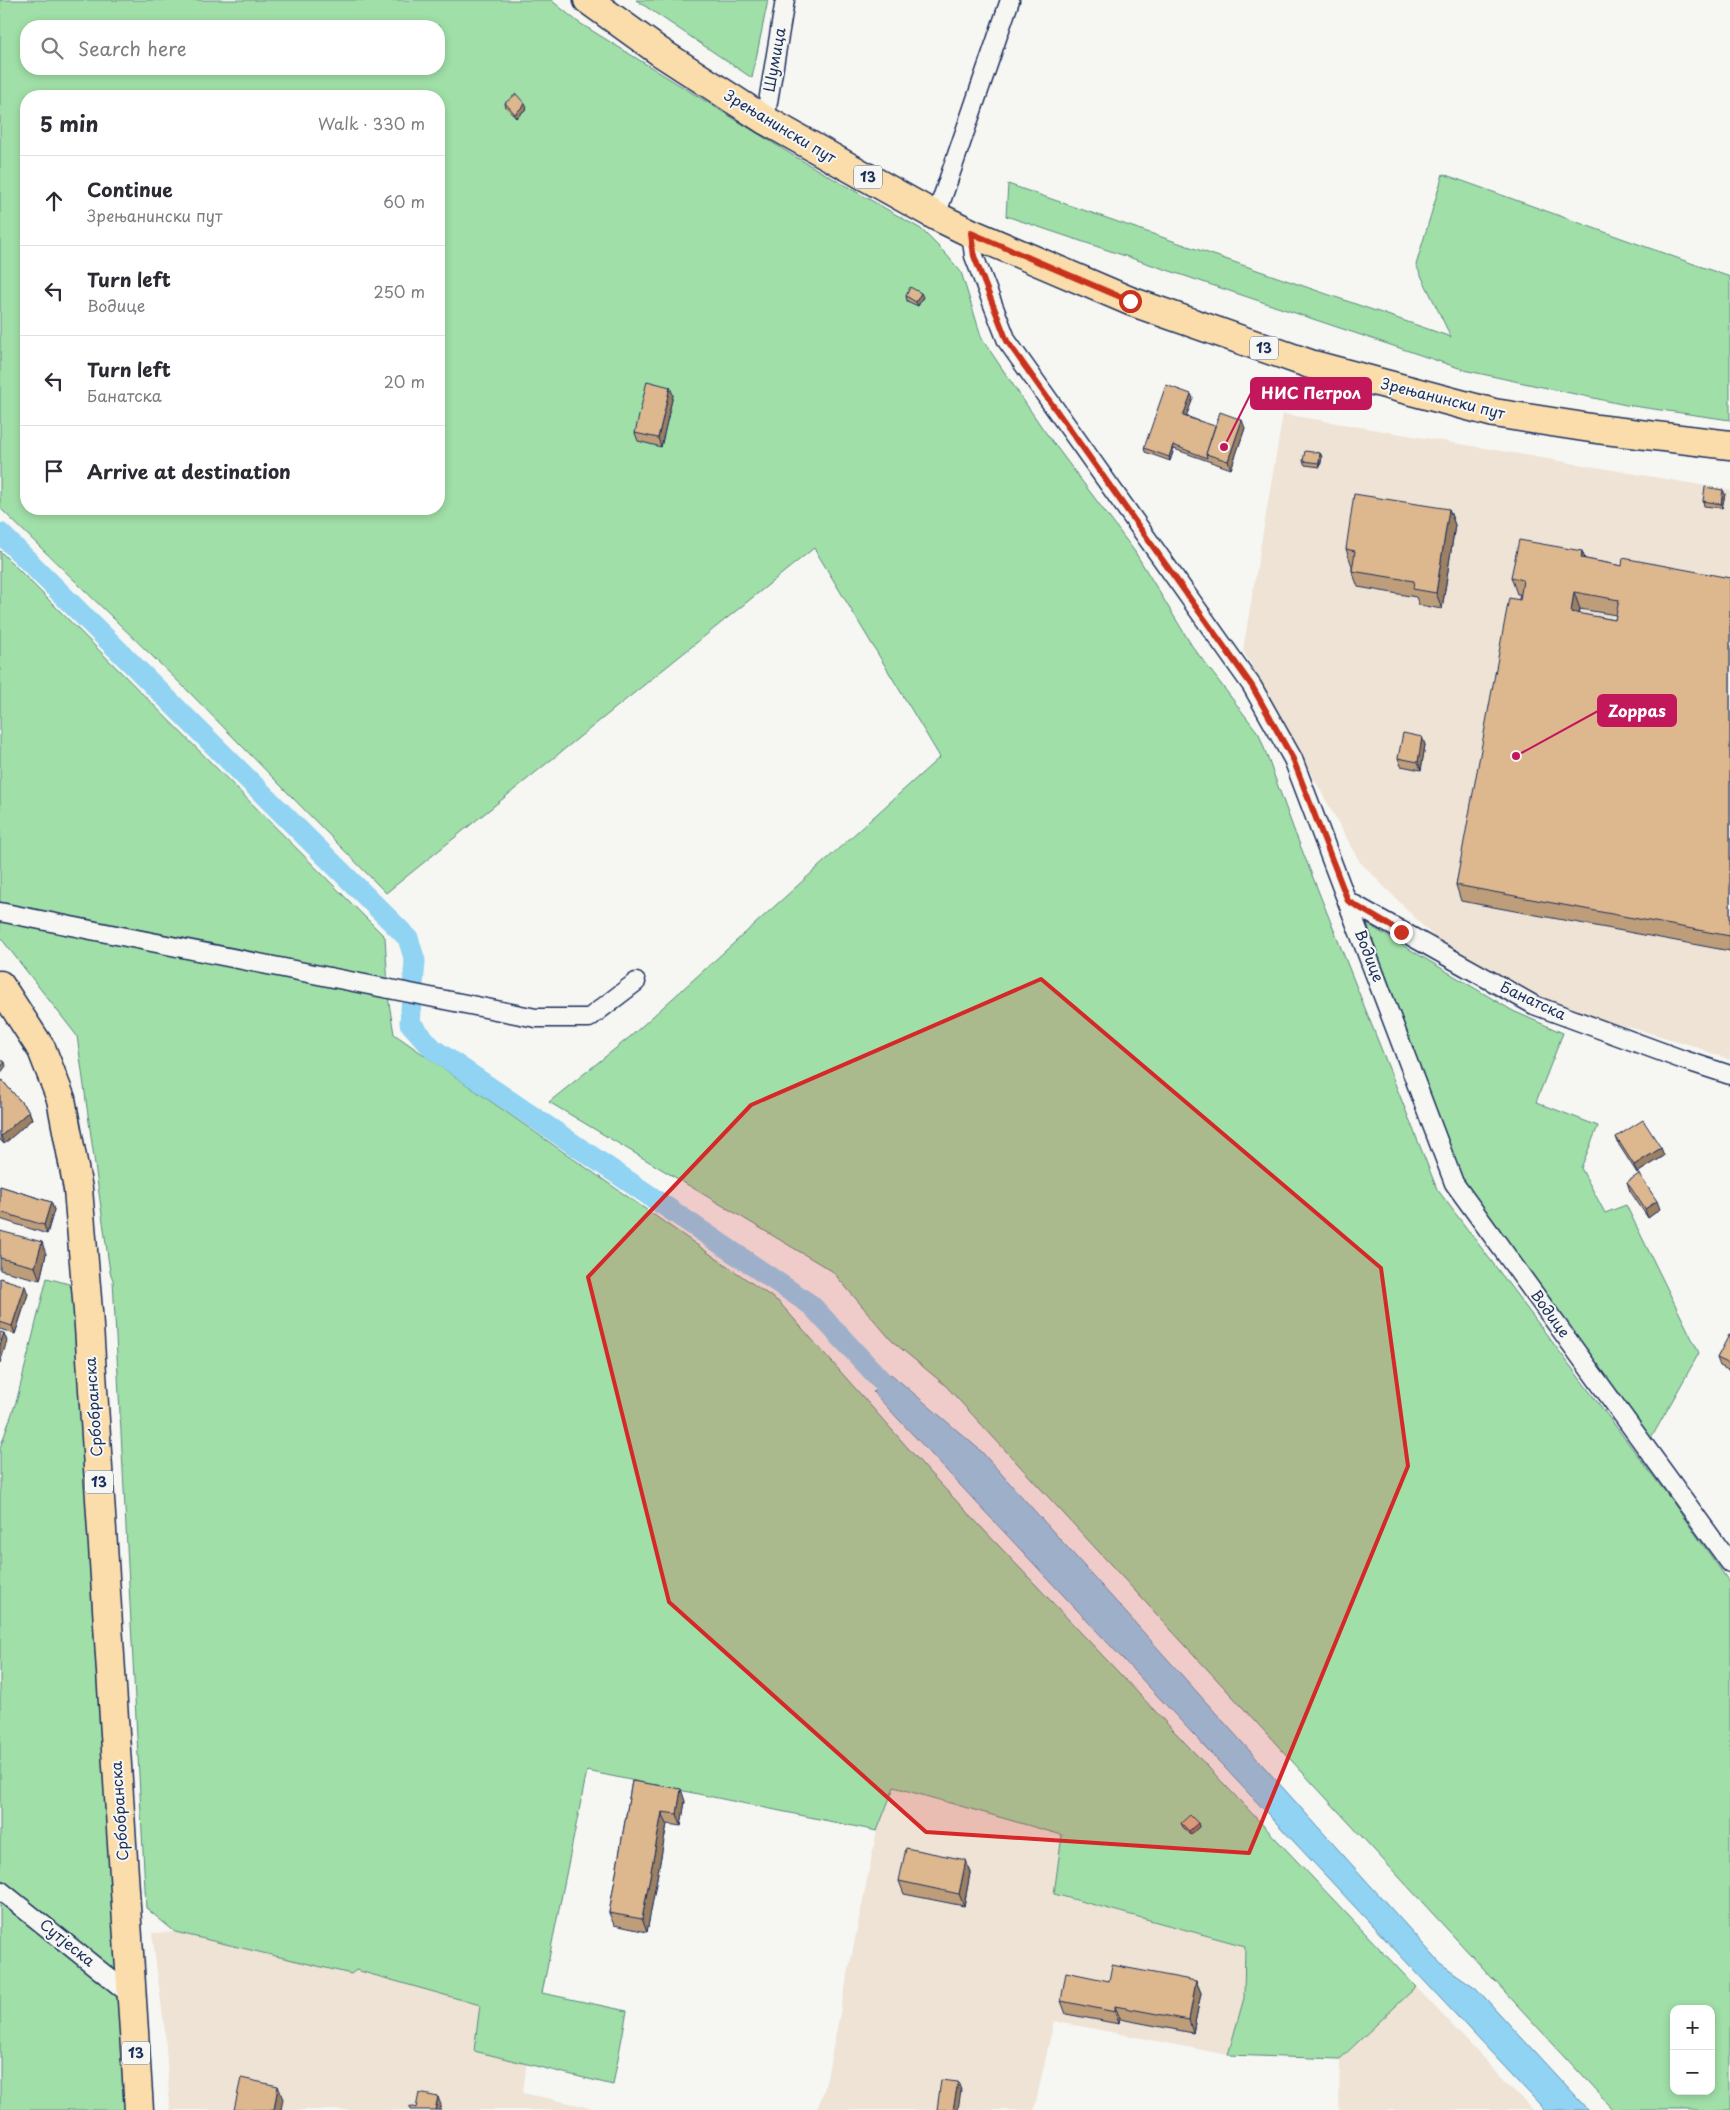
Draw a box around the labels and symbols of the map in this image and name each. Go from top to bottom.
street label: Шумица [757,25,791,94]
street label: Зрењанински пут [720,83,842,169]
road number: 13 [854,166,882,188]
route start [1119,290,1142,313]
road number: 13 [1250,336,1278,359]
street label: Зрењанински пут [1379,371,1509,424]
callout: НИС Петрол [1251,378,1371,409]
text: НИС Петрол [1261,380,1361,404]
callout: Zoppas [1598,695,1676,726]
text: Zoppas [1608,698,1666,722]
route end [1390,921,1413,944]
street label: Водице [1350,926,1391,985]
street label: Банатска [1497,974,1571,1025]
street label: Водице [1526,1284,1577,1342]
street label: Србобранска [78,1356,107,1458]
road number: 13 [85,1470,113,1494]
street label: Србобранска [104,1760,133,1862]
street label: Сутјеска [35,1912,101,1972]
road number: 13 [122,2042,150,2064]

